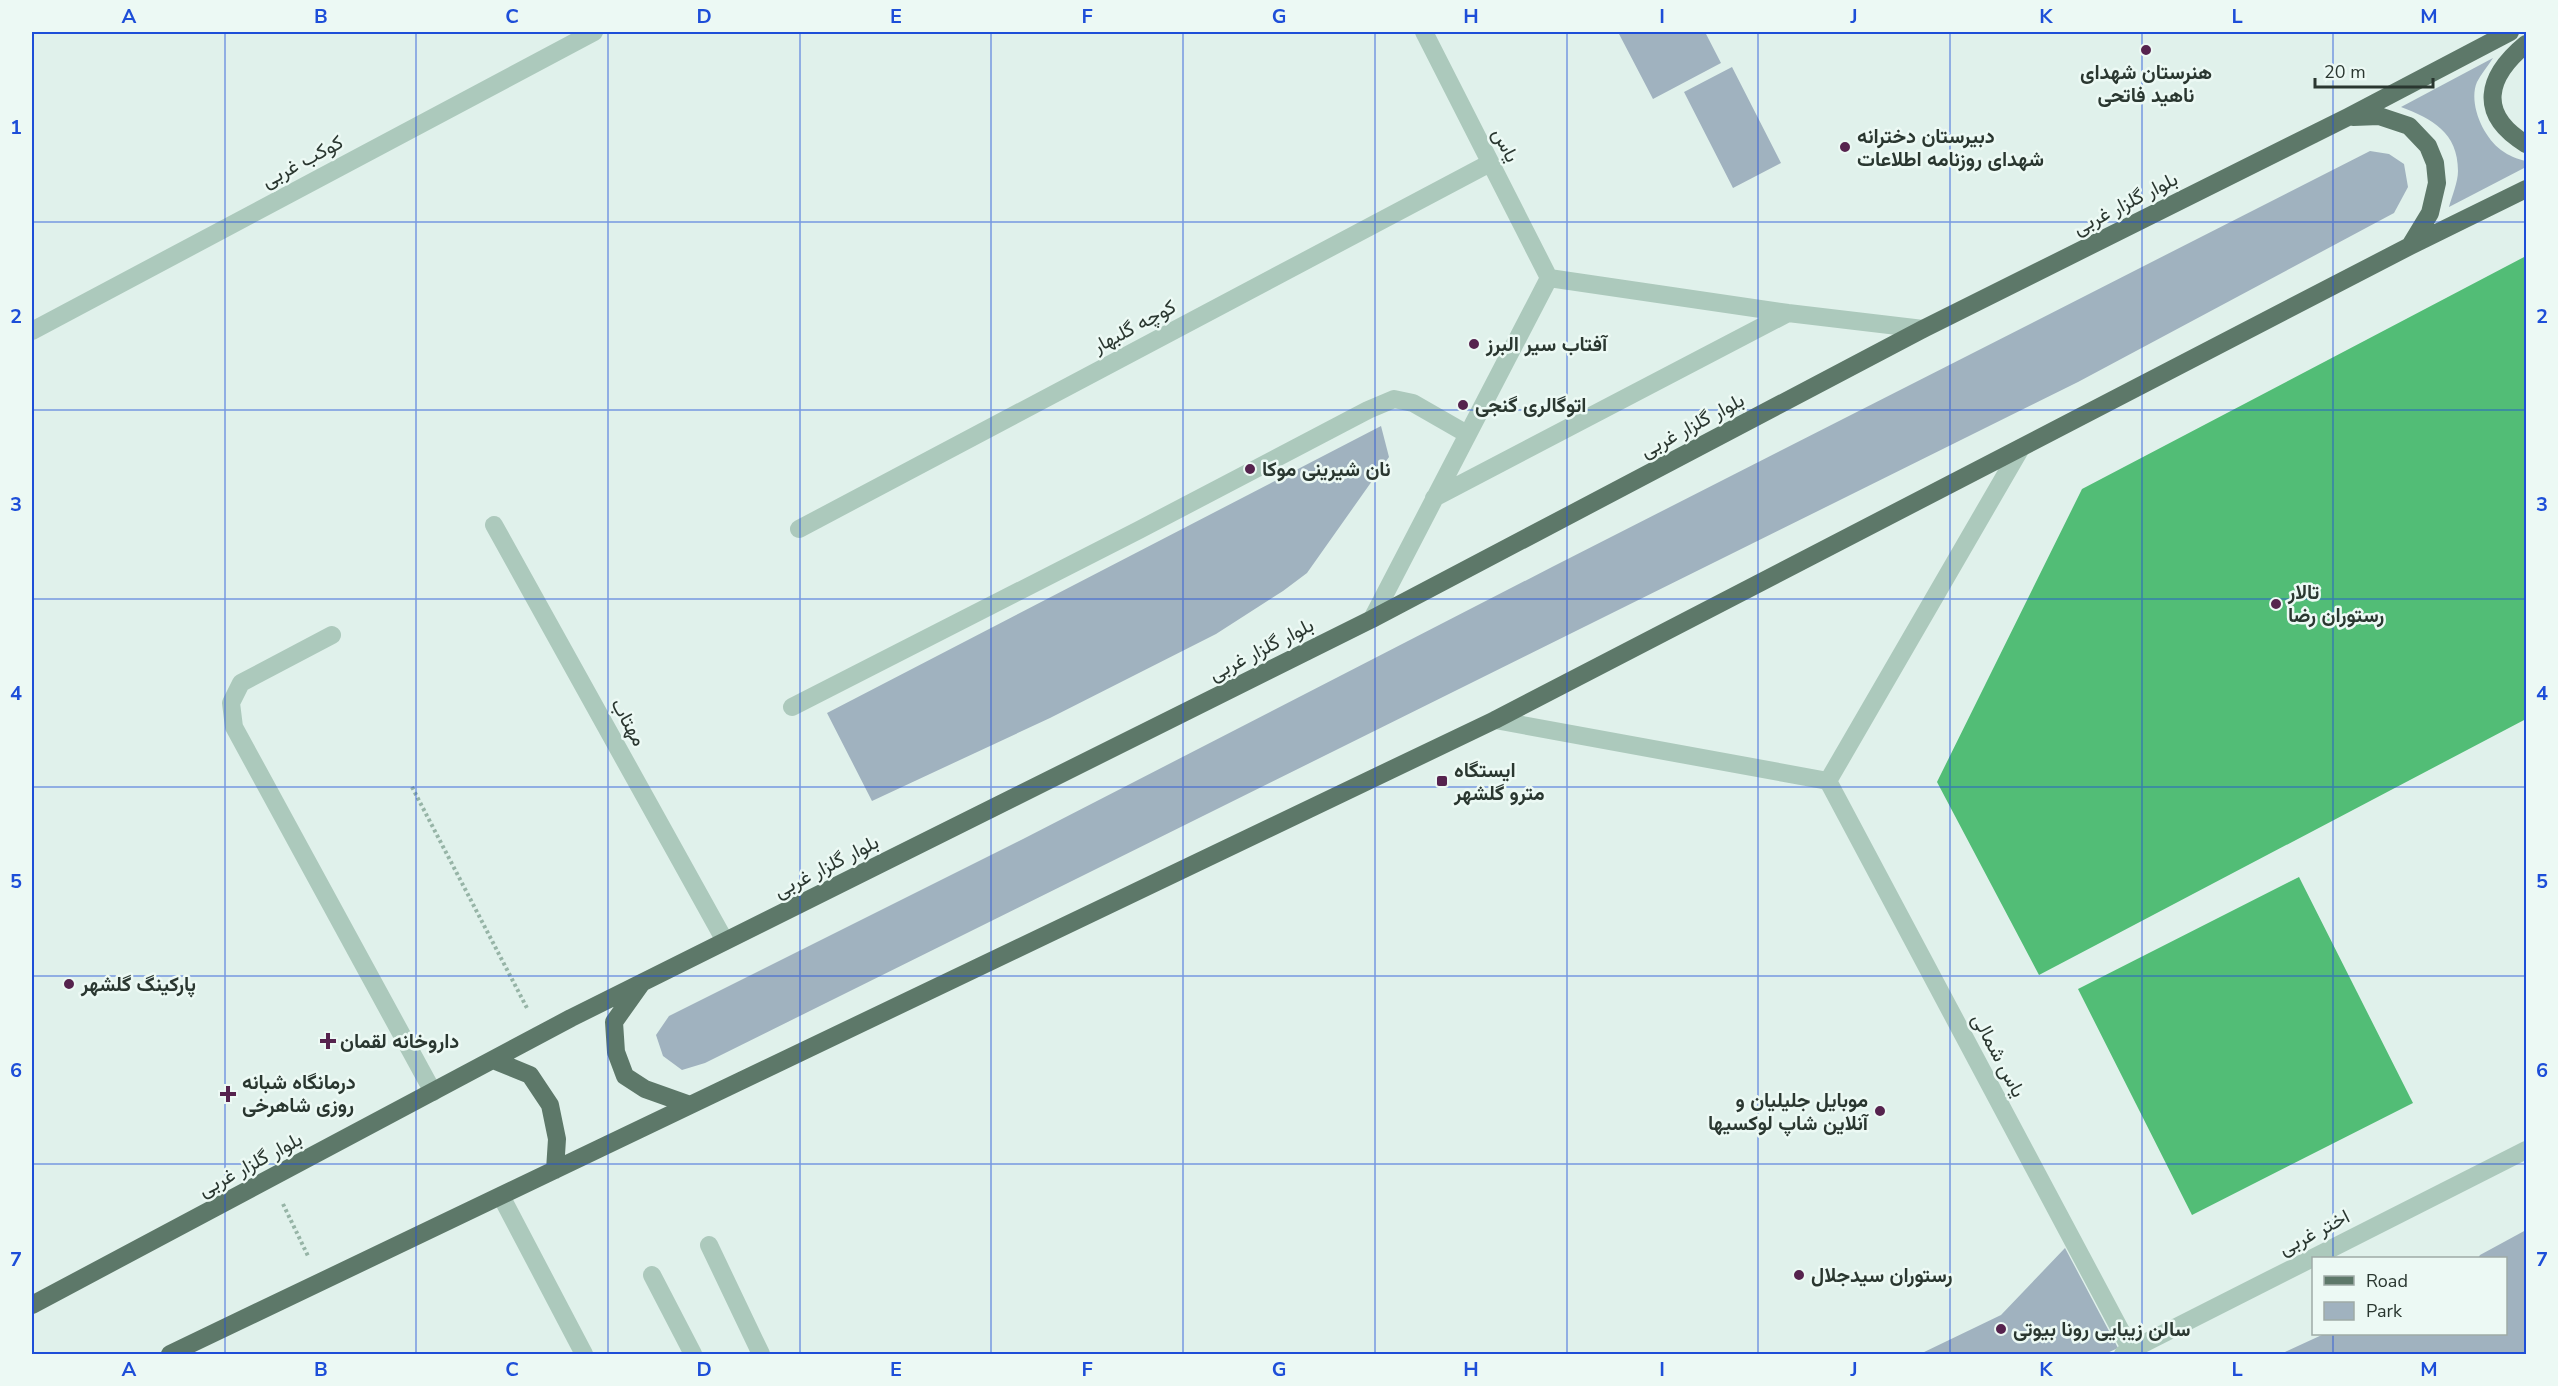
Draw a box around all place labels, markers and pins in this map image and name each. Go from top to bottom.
marker: هنرستان شهدای ناهید فاتحی [2139,43,2153,57]
place label: هنرستان شهدای ناهید فاتحی [2080,59,2212,109]
place label: دبیرستان دخترانه شهدای روزنامه اطلاعات [1857,123,2044,173]
marker: دبیرستان دخترانه شهدای روزنامه اطلاعات [1838,140,1852,154]
place label: آفتاب سیر البرز [1485,331,1609,358]
marker: آفتاب سیر البرز [1467,337,1481,351]
place label: اتوگالری گنجی [1475,392,1587,419]
marker: اتوگالری گنجی [1456,398,1470,412]
place label: نان شیرینی موکا [1262,456,1391,483]
marker: نان شیرینی موکا [1243,462,1257,476]
place label: تالار رستوران رضا [2287,579,2384,629]
marker: تالار رستوران رضا [2269,597,2283,611]
place label: ایستگاه مترو گلشهر [1453,757,1545,807]
marker: ایستگاه مترو گلشهر [1435,774,1449,788]
place label: پارکینگ گلشهر [80,971,196,998]
marker: پارکینگ گلشهر [62,977,76,991]
place label: داروخانه لقمان [340,1028,459,1055]
marker: داروخانه لقمان [321,1034,335,1048]
place label: درمانگاه شبانه روزی شاهرخی [242,1069,356,1119]
marker: درمانگاه شبانه روزی شاهرخی [219,1085,237,1103]
place label: موبایل جلیلیان و آنلاین شاپ لوکسیها [1708,1087,1870,1137]
marker: موبایل جلیلیان و آنلاین شاپ لوکسیها [1873,1104,1887,1118]
place label: رستوران سیدجلال [1811,1262,1952,1289]
marker: رستوران سیدجلال [1792,1268,1806,1282]
place label: سالن زیبایی رونا بیوتی [2013,1316,2190,1343]
marker: سالن زیبایی رونا بیوتی [1994,1322,2008,1336]

